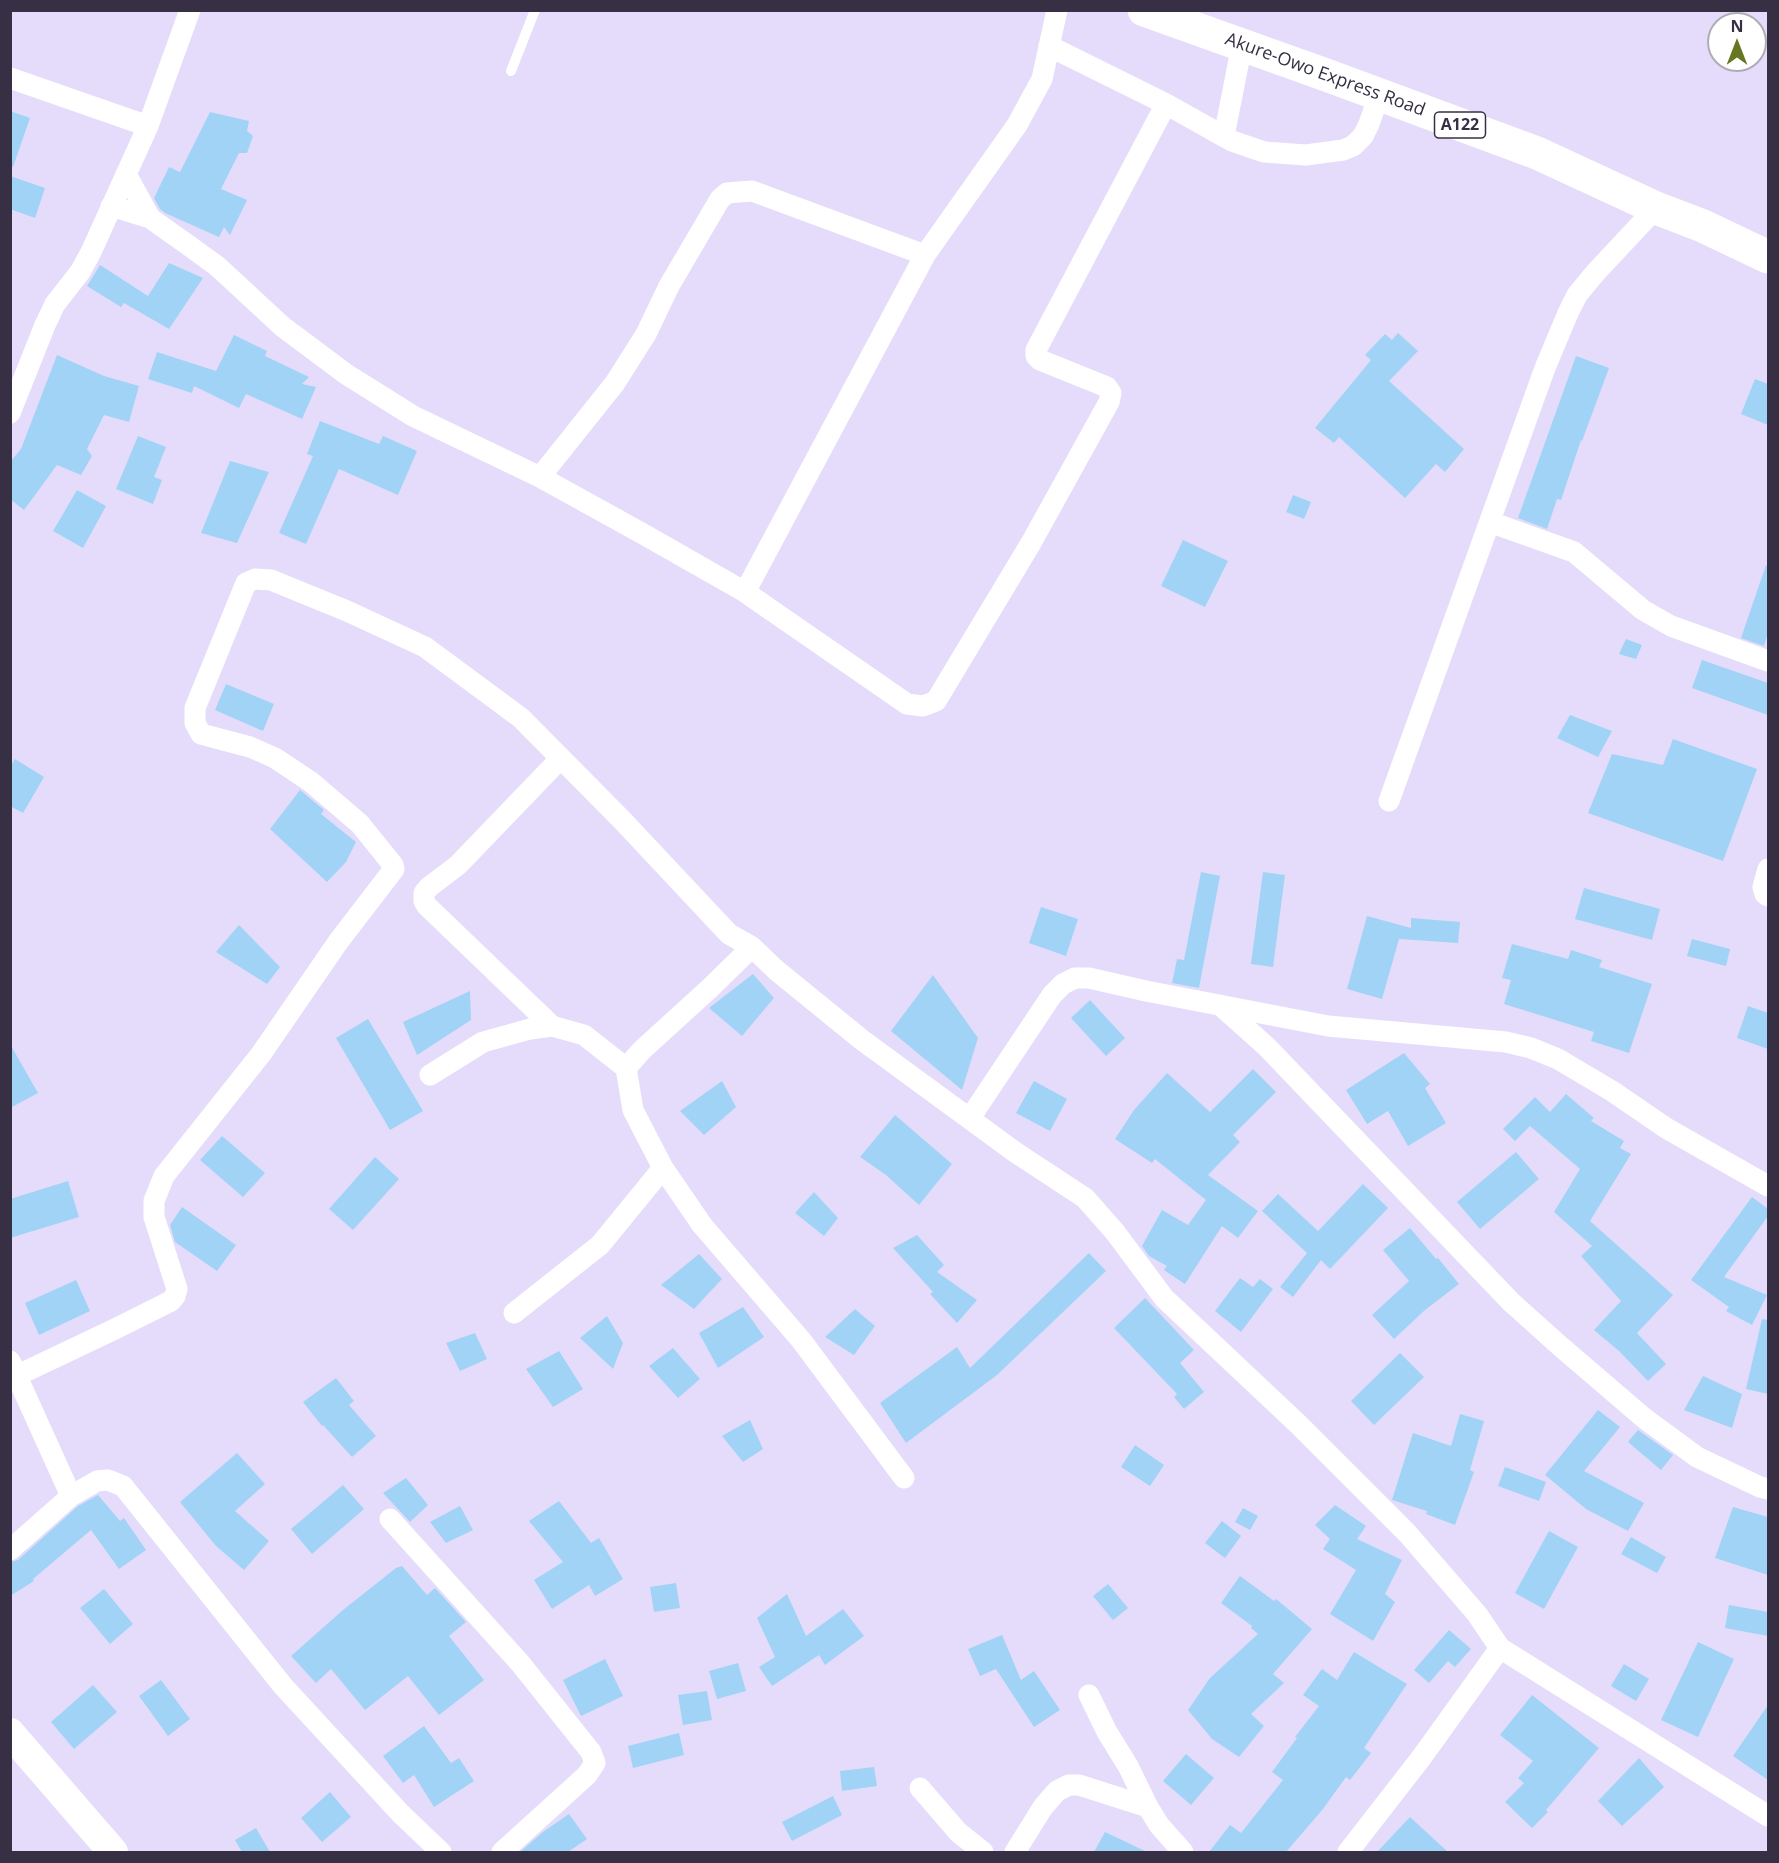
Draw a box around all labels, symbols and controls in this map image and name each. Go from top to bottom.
north arrow [1707,12,1767,72]
text: N [1730,15,1744,37]
street label: Akure-Owo Express Road [1222,29,1428,121]
road number: A122 [1434,112,1486,138]

